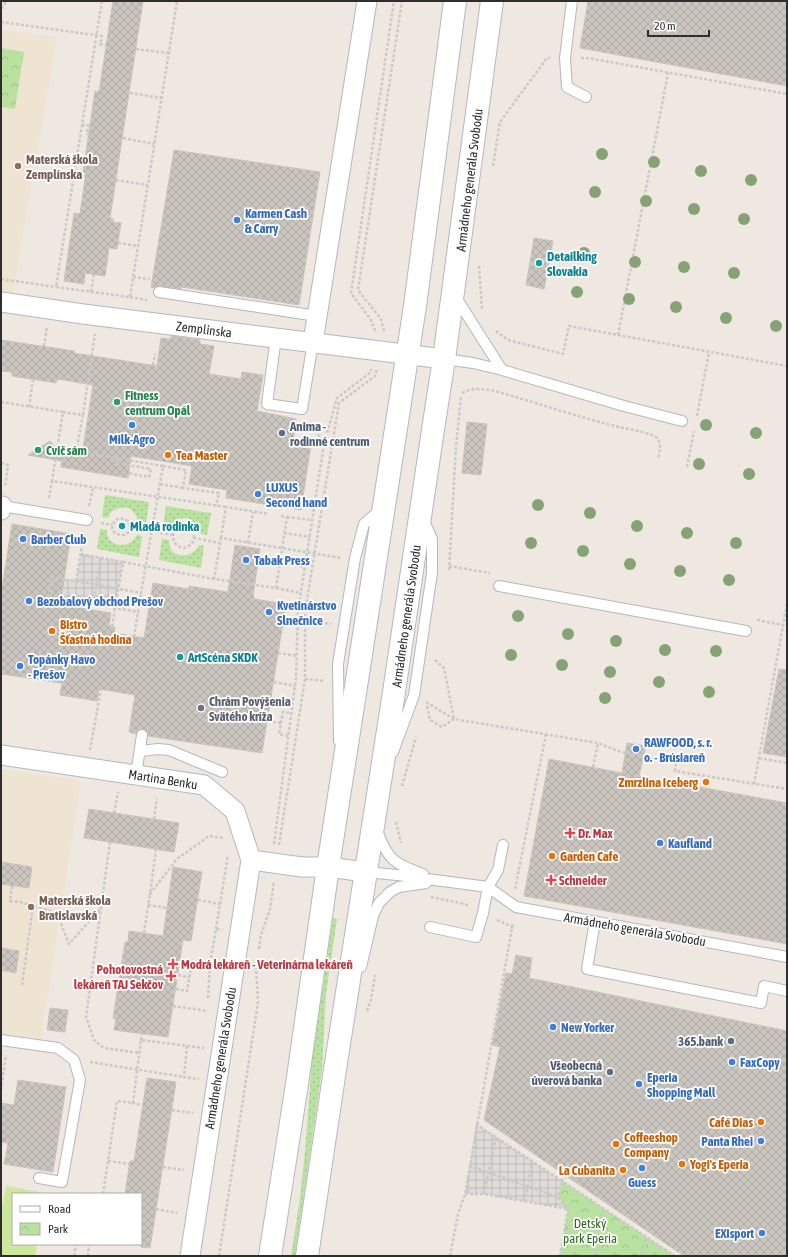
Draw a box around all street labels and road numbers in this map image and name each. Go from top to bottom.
street label: Armádneho generála Svobodu [453,108,486,252]
street label: Zemplínska [175,319,233,340]
street label: Armádneho generála Svobodu [389,544,424,688]
street label: Martina Benku [127,767,199,792]
street label: Armádneho generála Svobodu [563,910,707,949]
street label: Armádneho generála Svobodu [202,986,239,1130]

